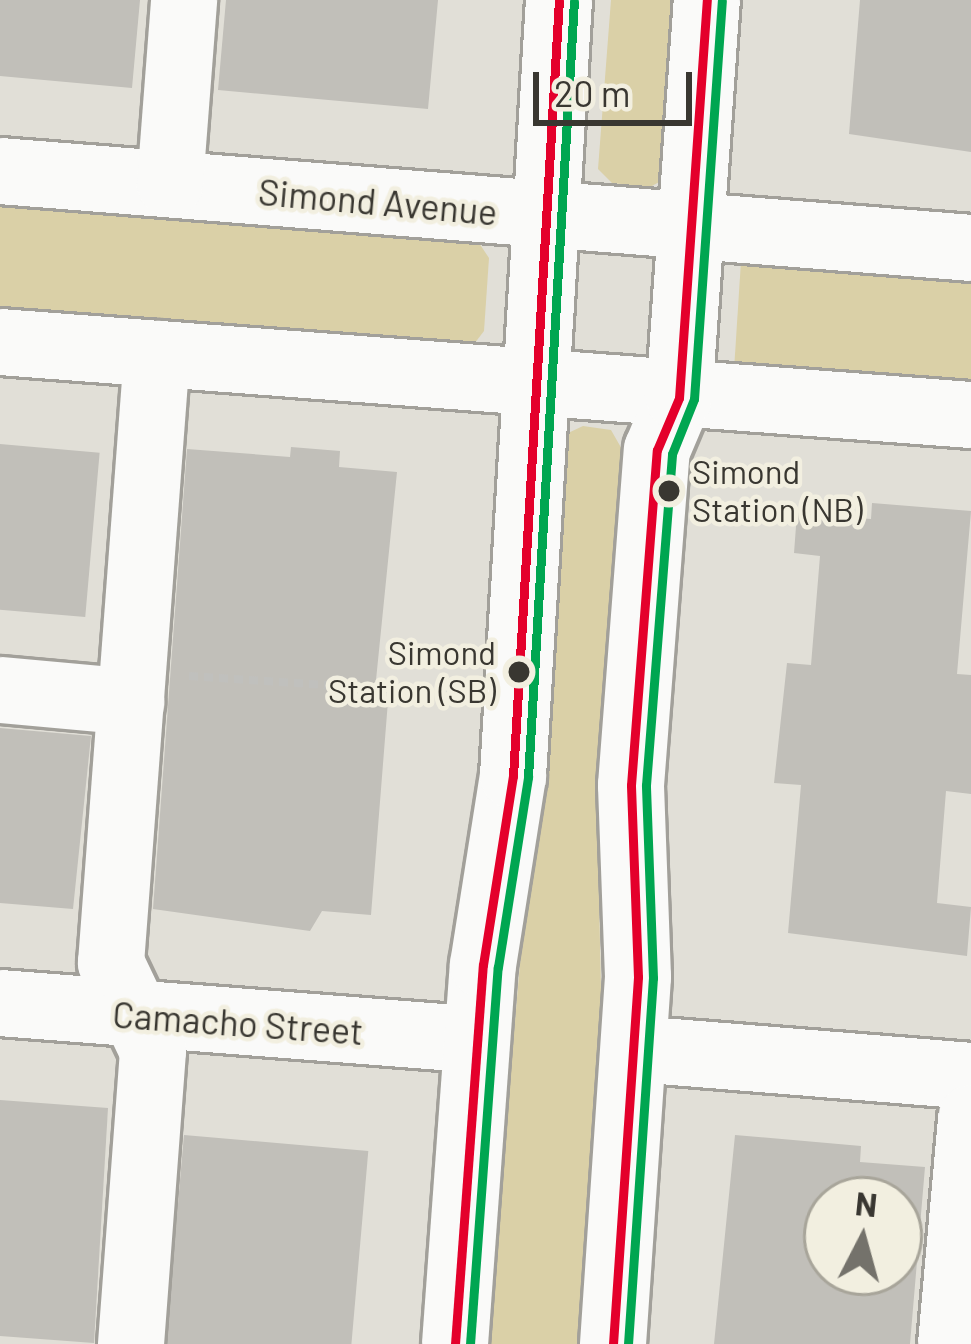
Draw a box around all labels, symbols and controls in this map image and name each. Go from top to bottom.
scale bar [539,48,698,122]
text: 20 m [554,71,631,114]
street label: Simond Avenue [257,169,499,233]
place label: Simond Station (NB) [692,452,863,530]
marker: Simond Station (NB) [658,480,680,502]
place label: Simond Station (SB) [328,633,496,711]
marker: Simond Station (SB) [508,661,530,683]
street label: Camacho Street [111,992,365,1052]
north arrow [803,1176,923,1296]
text: N [853,1182,879,1224]

